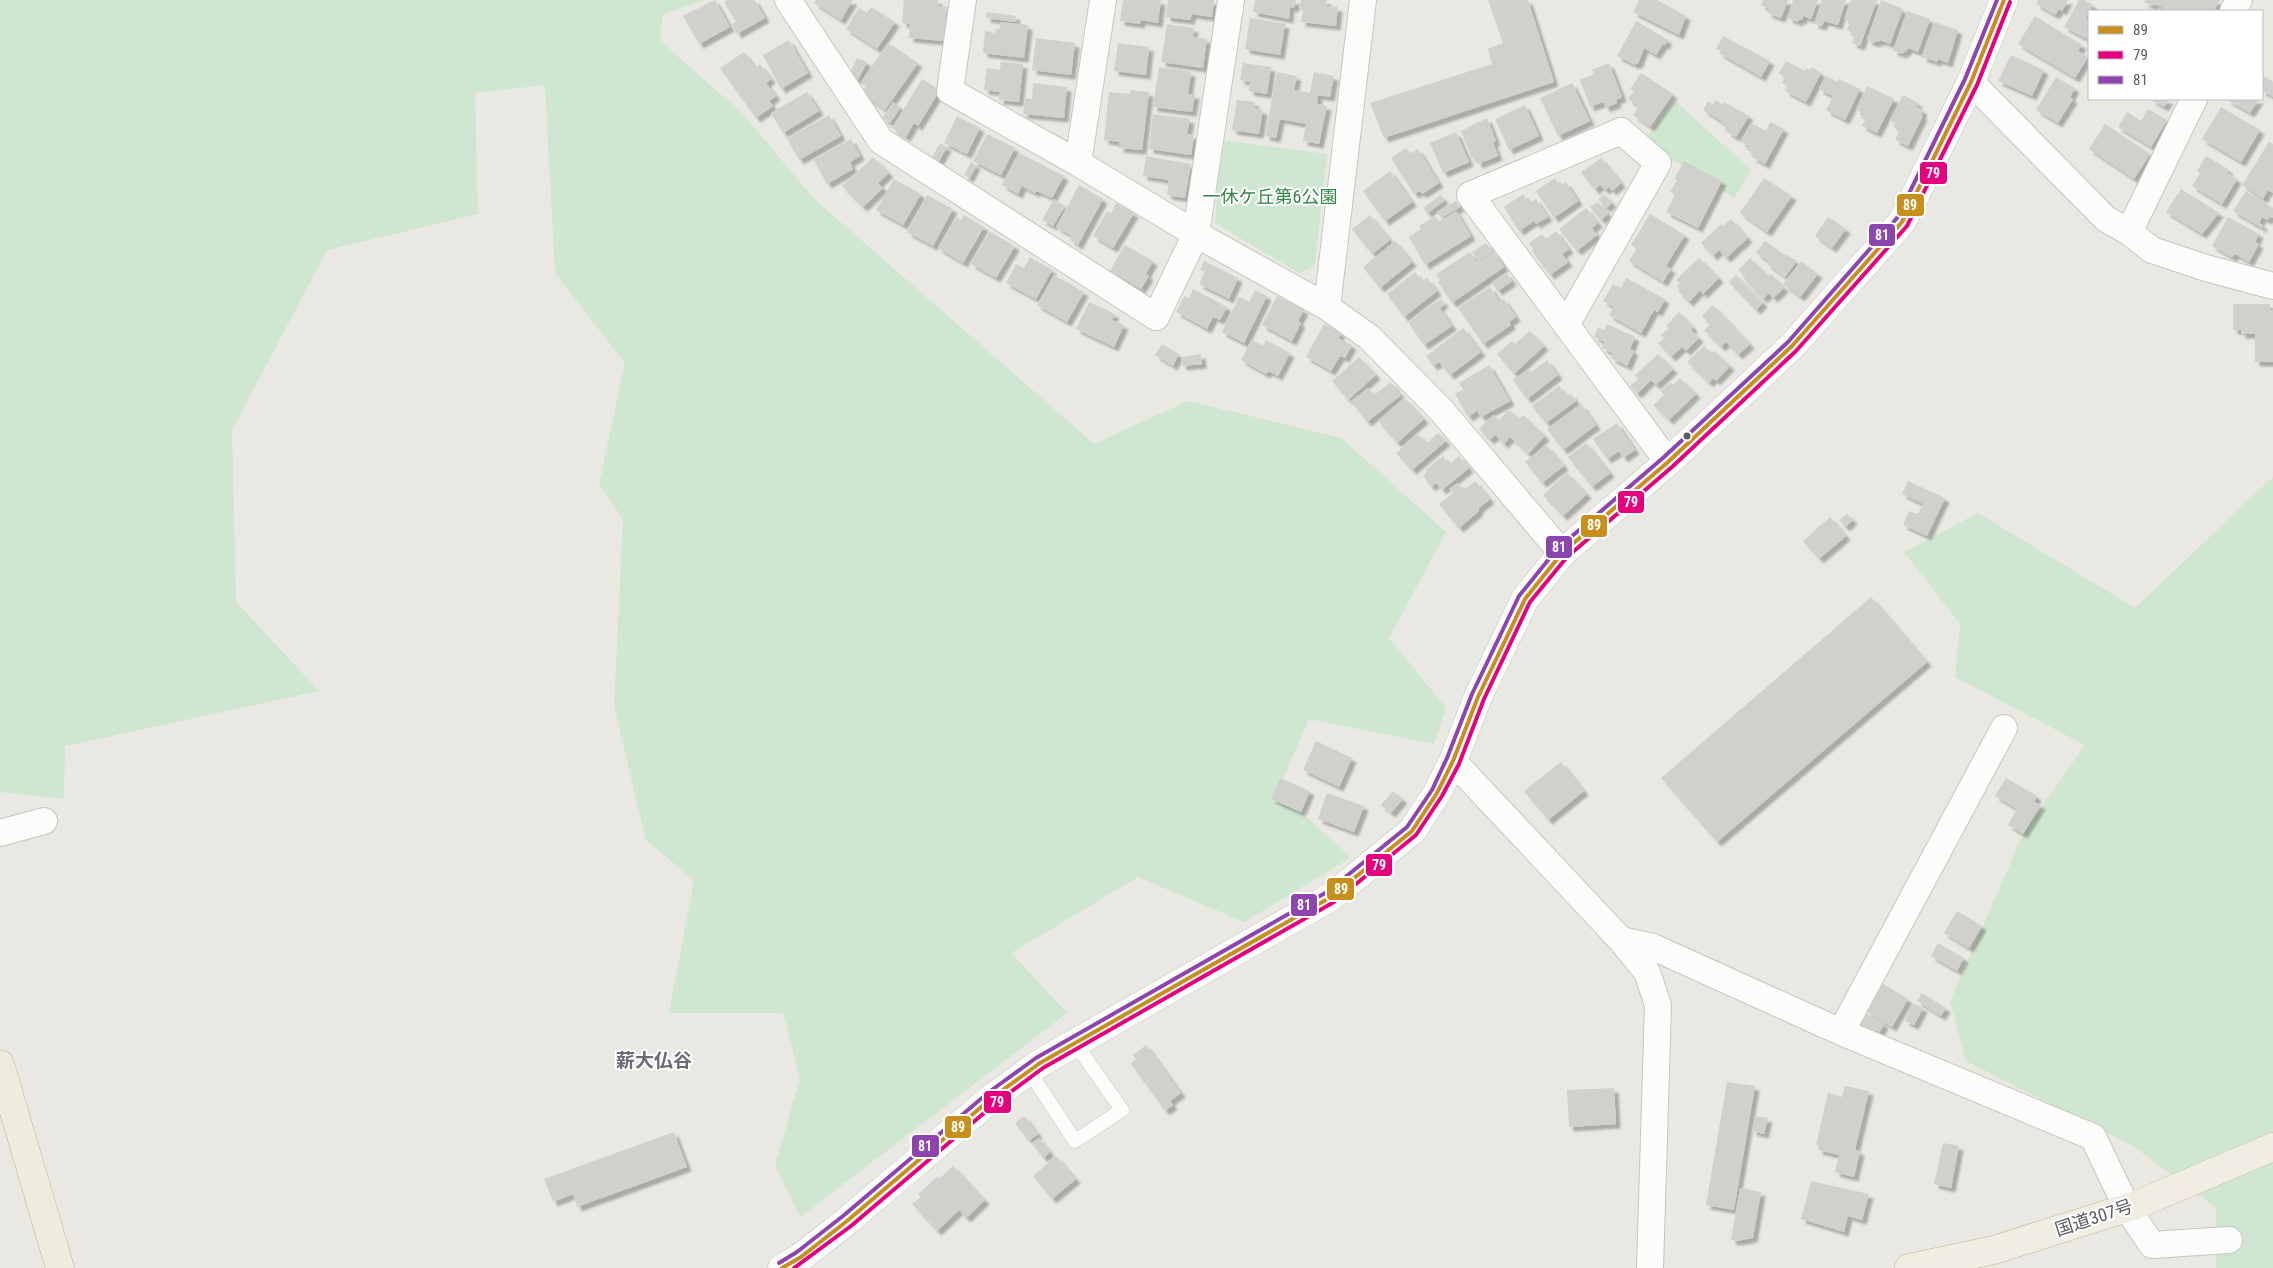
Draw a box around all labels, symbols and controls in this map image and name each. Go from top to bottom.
legend [2088,10,2263,100]
text: 89 [2133,21,2148,39]
text: 79 [2133,46,2148,64]
text: 81 [2133,71,2148,89]
line badge: 79 [1919,161,1948,185]
text: 79 [1926,165,1940,181]
park label: 一休ケ丘第6公園 [1203,186,1337,207]
line badge: 89 [1896,193,1925,217]
text: 89 [1903,197,1917,213]
line badge: 81 [1868,223,1896,247]
text: 81 [1875,227,1889,243]
unlabelled marker [1682,431,1692,441]
line badge: 79 [1617,490,1645,514]
text: 79 [1624,494,1638,510]
line badge: 89 [1580,514,1608,538]
text: 89 [1587,517,1601,533]
line badge: 81 [1545,535,1573,559]
text: 81 [1552,539,1566,555]
line badge: 79 [1365,853,1393,877]
text: 79 [1372,857,1386,873]
line badge: 89 [1326,877,1355,901]
text: 89 [1334,881,1348,897]
line badge: 81 [1290,893,1318,917]
text: 81 [1297,897,1311,913]
district label: 薪大仏谷 [616,1049,692,1072]
line badge: 79 [983,1090,1012,1114]
text: 79 [990,1094,1004,1110]
line badge: 89 [944,1115,972,1139]
text: 89 [951,1119,965,1135]
line badge: 81 [911,1134,940,1158]
text: 81 [918,1138,932,1154]
street label: 国道307号 [2052,1195,2135,1240]

